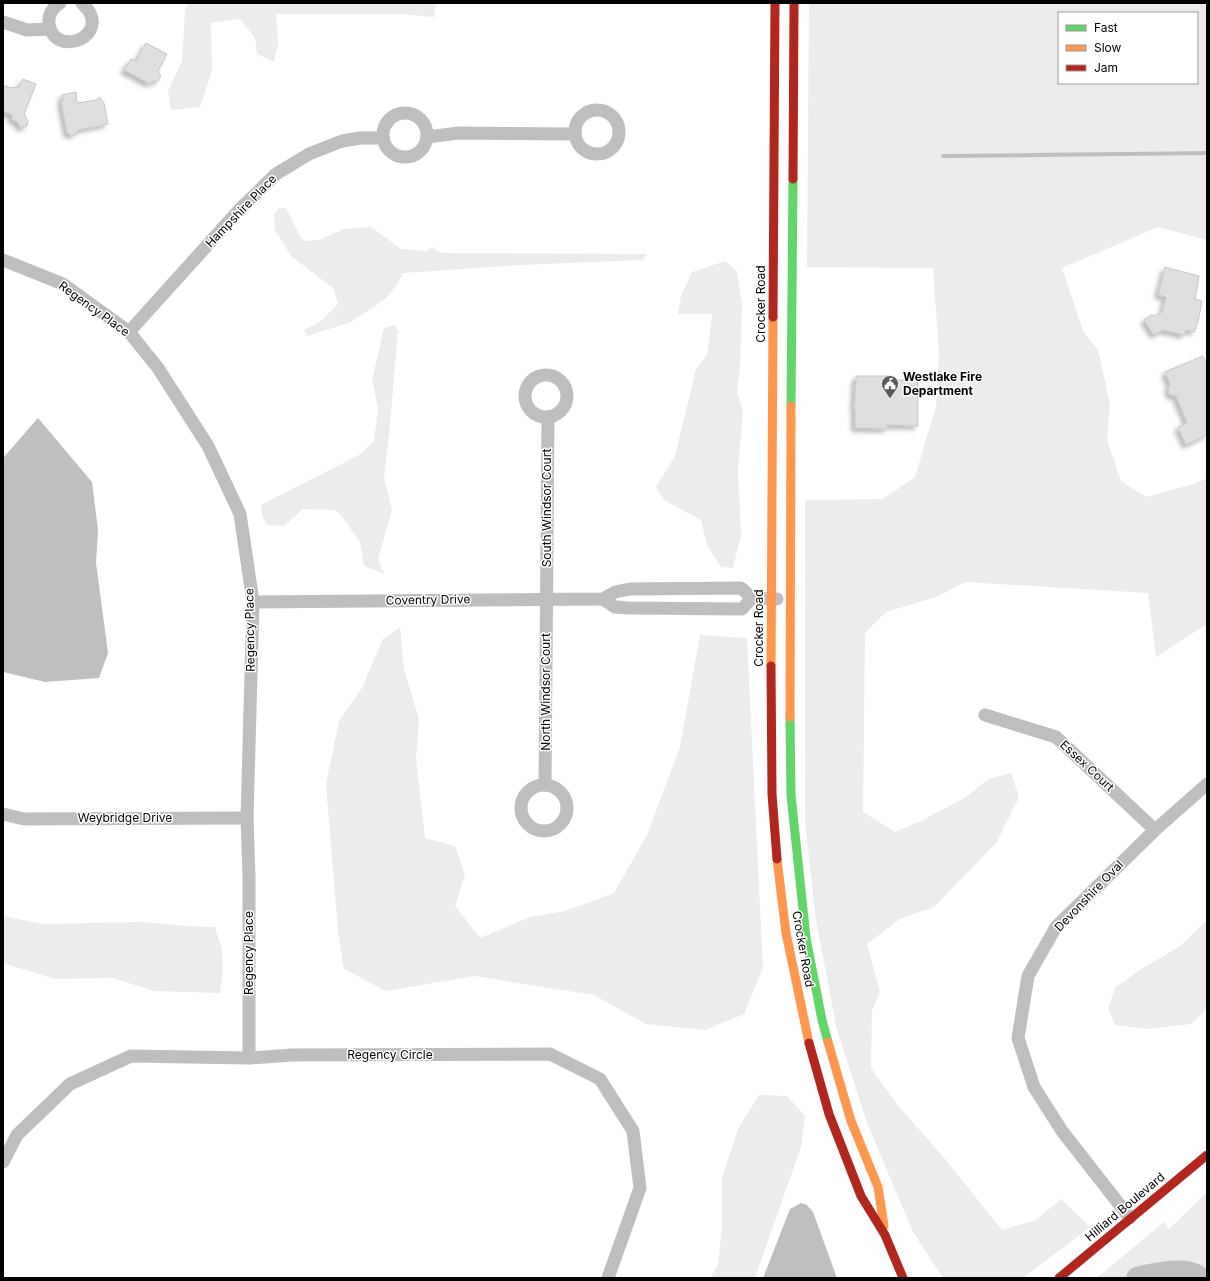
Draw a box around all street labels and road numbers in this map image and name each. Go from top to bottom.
street label: Hampshire Place [202,171,279,250]
street label: Crocker Road [753,265,768,343]
street label: Regency Place [56,278,133,339]
street label: South Windsor Court [539,449,554,567]
street label: Regency Place [241,588,258,672]
street label: Crocker Road [751,589,766,667]
street label: Coventry Drive [385,591,471,608]
street label: North Windsor Court [538,633,553,751]
street label: Essex Court [1057,737,1117,794]
street label: Weybridge Drive [78,810,172,825]
street label: Devonshire Oval [1051,857,1126,934]
street label: Crocker Road [789,910,818,988]
street label: Regency Place [241,911,256,995]
street label: Regency Circle [347,1047,433,1062]
street label: Hilliard Boulevard [1082,1169,1168,1244]

